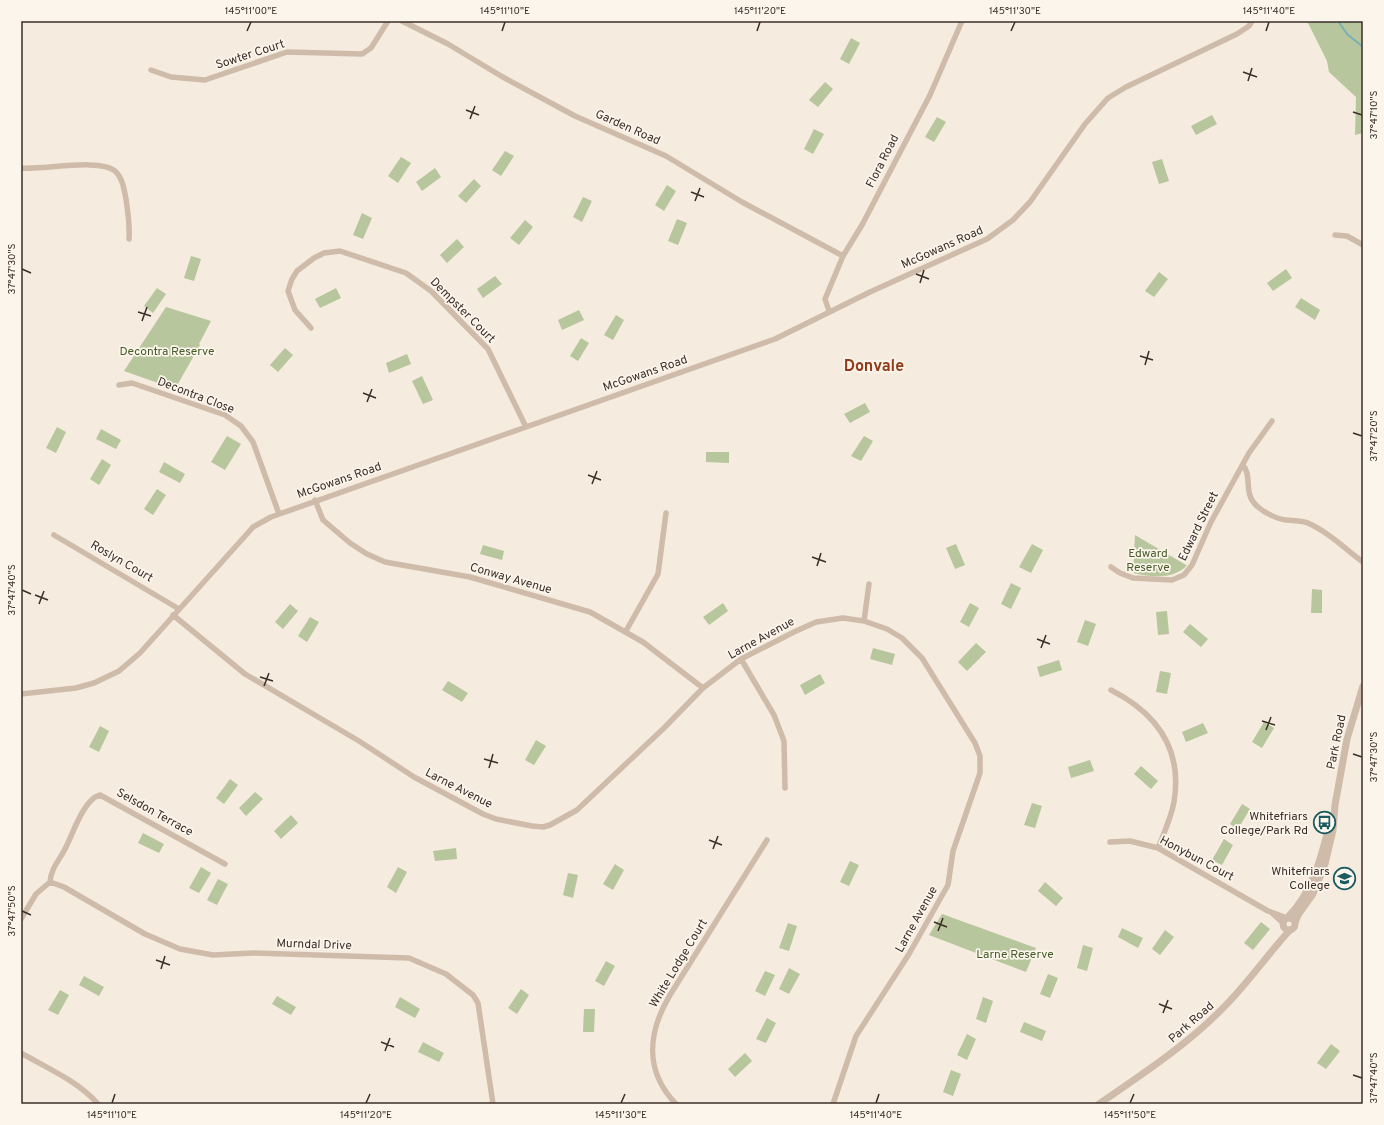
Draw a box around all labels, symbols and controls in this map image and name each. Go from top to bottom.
text: 145°11'00"E [225,5,277,18]
text: 145°11'10"E [480,5,530,18]
text: 145°11'20"E [734,5,786,18]
text: 145°11'30"E [989,5,1041,18]
text: 145°11'40"E [1243,5,1295,18]
street label: Sowter Court [214,36,287,74]
text: 37°47'10"S [1368,91,1381,139]
street label: Garden Road [592,106,663,149]
street label: Flora Road [863,132,903,191]
street label: McGowans Road [899,223,986,273]
text: 37°47'30"S [6,243,19,295]
street label: Dempster Court [426,275,498,347]
park label: Decontra Reserve [119,344,215,360]
street label: McGowans Road [601,352,690,396]
district label: Donvale [844,357,904,377]
street label: Decontra Close [155,374,236,418]
text: 37°47'20"S [1368,410,1381,462]
street label: McGowans Road [295,459,384,503]
street label: Edward Street [1175,489,1223,564]
street label: Roslyn Court [87,537,156,586]
park label: Edward Reserve [1126,546,1170,576]
street label: Conway Avenue [468,560,554,598]
text: 37°47'40"S [6,564,19,616]
street label: Larne Avenue [725,614,798,664]
street label: Park Road [1323,713,1351,771]
text: 37°47'30"S [1368,731,1381,783]
street label: Larne Avenue [422,765,495,813]
street label: Selsdon Terrace [113,785,196,841]
place label: Whitefriars College/Park Rd [1220,809,1308,839]
bus stop icon: Whitefriars College/Park Rd [1311,810,1337,836]
street label: Honybun Court [1157,833,1237,885]
place label: Whitefriars College [1271,864,1330,894]
school or university icon: Whitefriars College [1332,865,1358,891]
street label: Larne Avenue [892,883,942,956]
text: 37°47'50"S [6,885,19,937]
street label: White Lodge Court [646,916,712,1011]
street label: Murndal Drive [276,936,352,954]
park label: Larne Reserve [976,947,1054,963]
street label: Park Road [1166,999,1218,1047]
text: 37°47'40"S [1368,1052,1381,1104]
text: 145°11'10"E [87,1109,137,1122]
text: 145°11'20"E [340,1109,392,1122]
text: 145°11'30"E [595,1109,647,1122]
text: 145°11'40"E [850,1109,902,1122]
text: 145°11'50"E [1104,1109,1156,1122]

